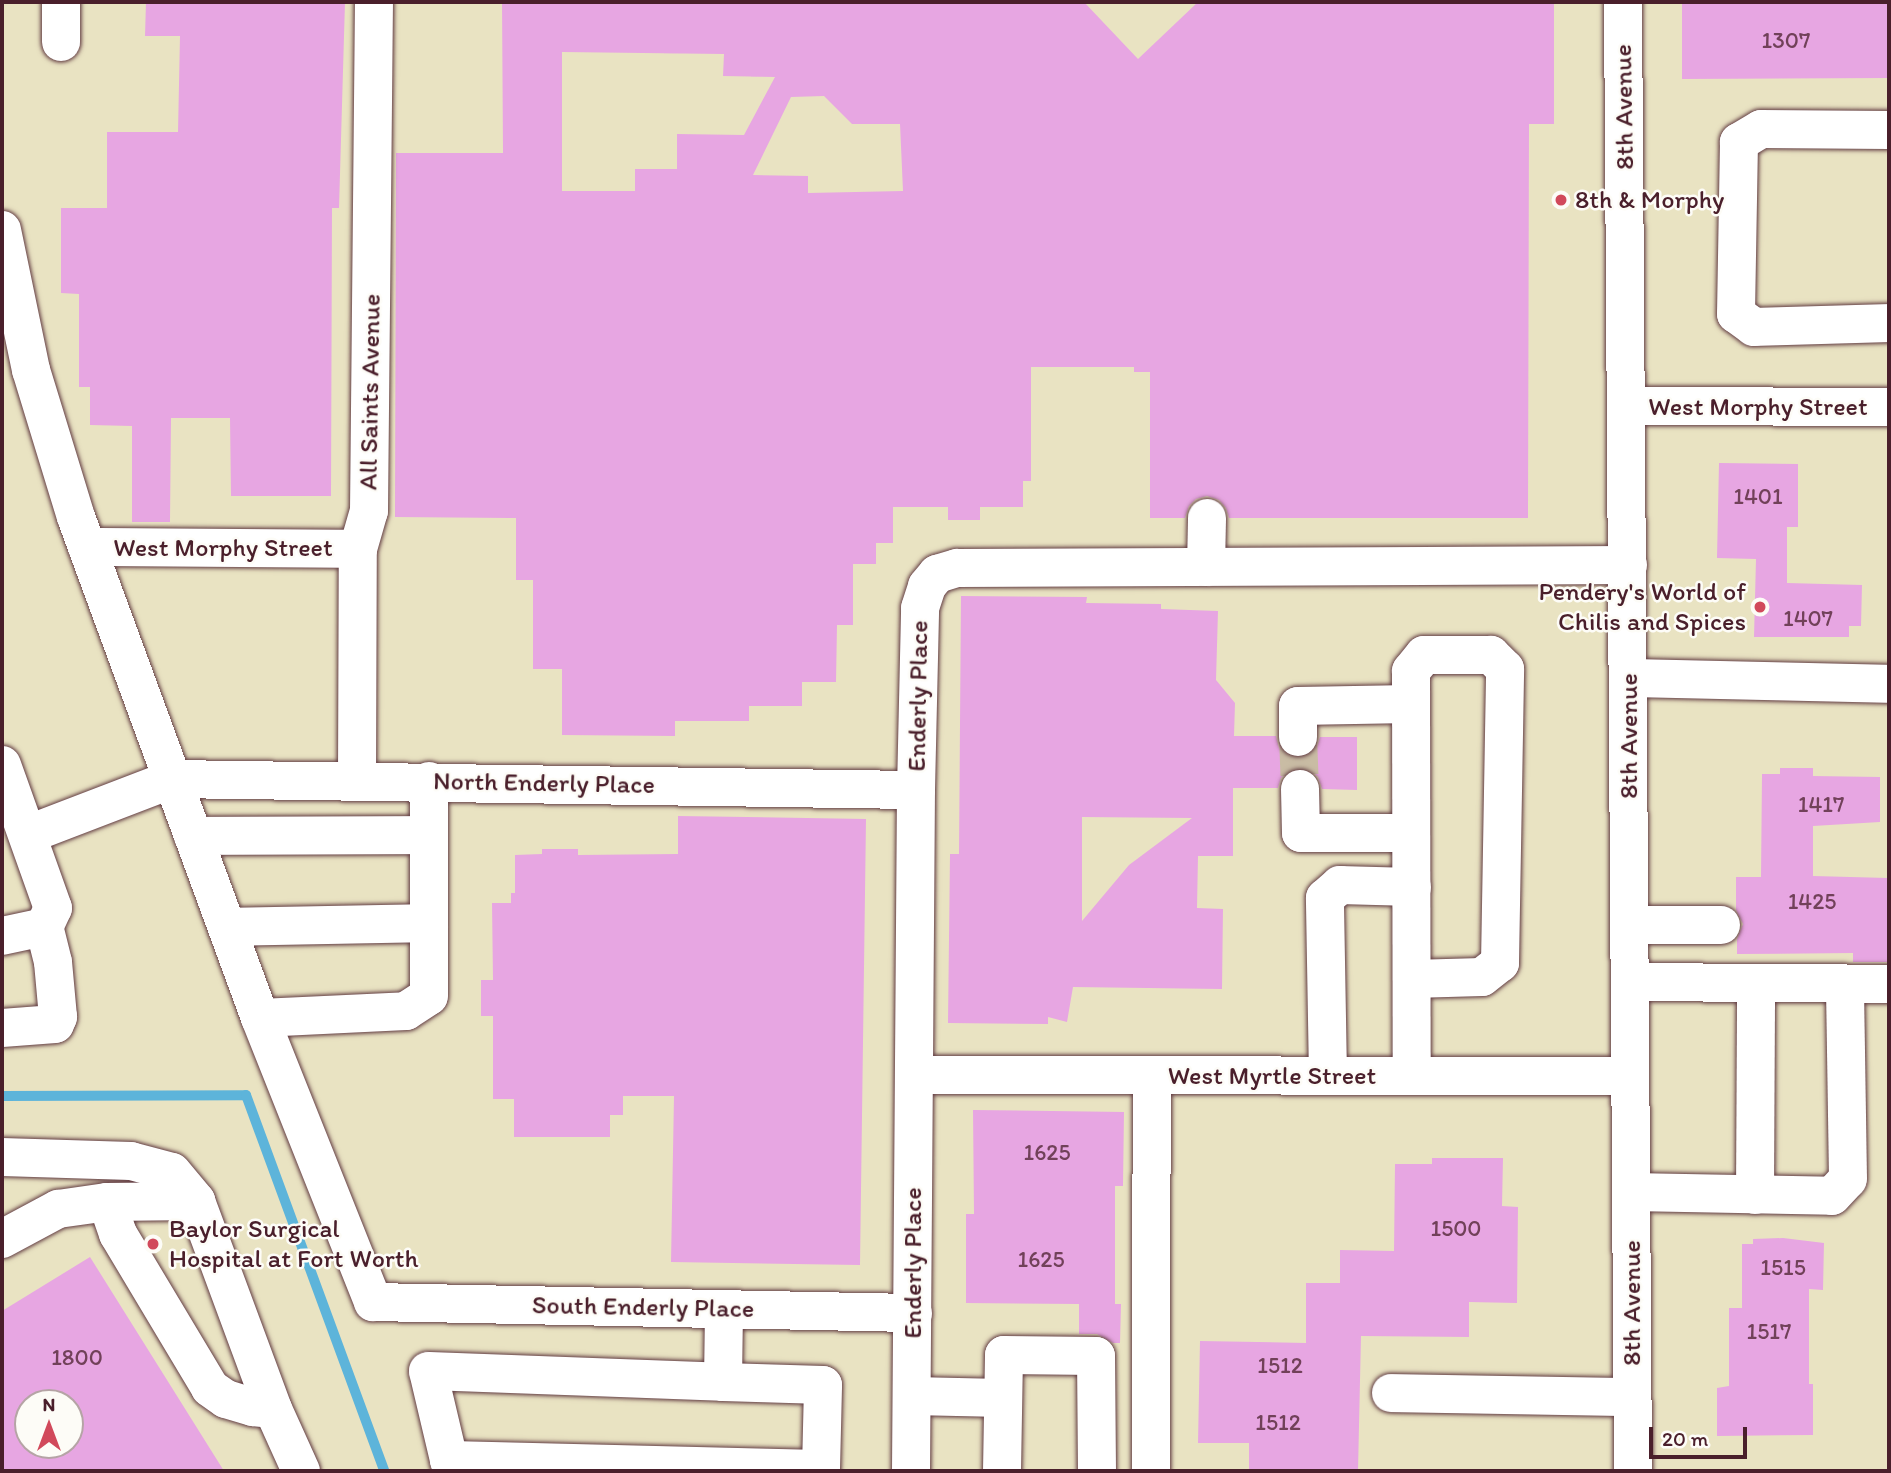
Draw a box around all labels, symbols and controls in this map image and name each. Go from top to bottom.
house number: 1307 [1762,26,1810,54]
street label: 8th Avenue [1607,45,1641,169]
place label: 8th & Morphy [1575,184,1724,216]
marker: 8th & Morphy [1553,192,1569,208]
street label: All Saints Avenue [353,294,387,490]
street label: West Morphy Street [1649,391,1867,423]
house number: 1401 [1733,482,1783,510]
street label: West Morphy Street [114,532,332,564]
place label: Pendery's World of Chilis and Spices [1538,576,1746,638]
marker: Pendery's World of Chilis and Spices [1752,599,1768,615]
house number: 1407 [1783,604,1833,632]
street label: Enderly Place [901,620,935,772]
street label: 8th Avenue [1613,674,1645,798]
street label: North Enderly Place [433,765,655,801]
house number: 1417 [1798,790,1844,818]
house number: 1425 [1788,887,1836,915]
street label: West Myrtle Street [1168,1060,1376,1092]
house number: 1625 [1023,1138,1071,1166]
street label: Enderly Place [897,1188,929,1338]
place label: Baylor Surgical Hospital at Fort Worth [169,1213,417,1274]
house number: 1500 [1430,1214,1482,1242]
marker: Baylor Surgical Hospital at Fort Worth [143,1234,163,1254]
street label: 8th Avenue [1616,1241,1648,1365]
house number: 1625 [1017,1245,1065,1273]
house number: 1515 [1760,1253,1806,1281]
street label: South Enderly Place [532,1289,754,1325]
house number: 1517 [1747,1317,1791,1345]
house number: 1800 [51,1343,103,1371]
house number: 1512 [1257,1351,1303,1379]
north arrow [14,1389,84,1459]
text: N [43,1393,55,1416]
house number: 1512 [1255,1408,1301,1436]
scale bar [1653,1414,1751,1458]
text: 20 m [1662,1426,1708,1451]

